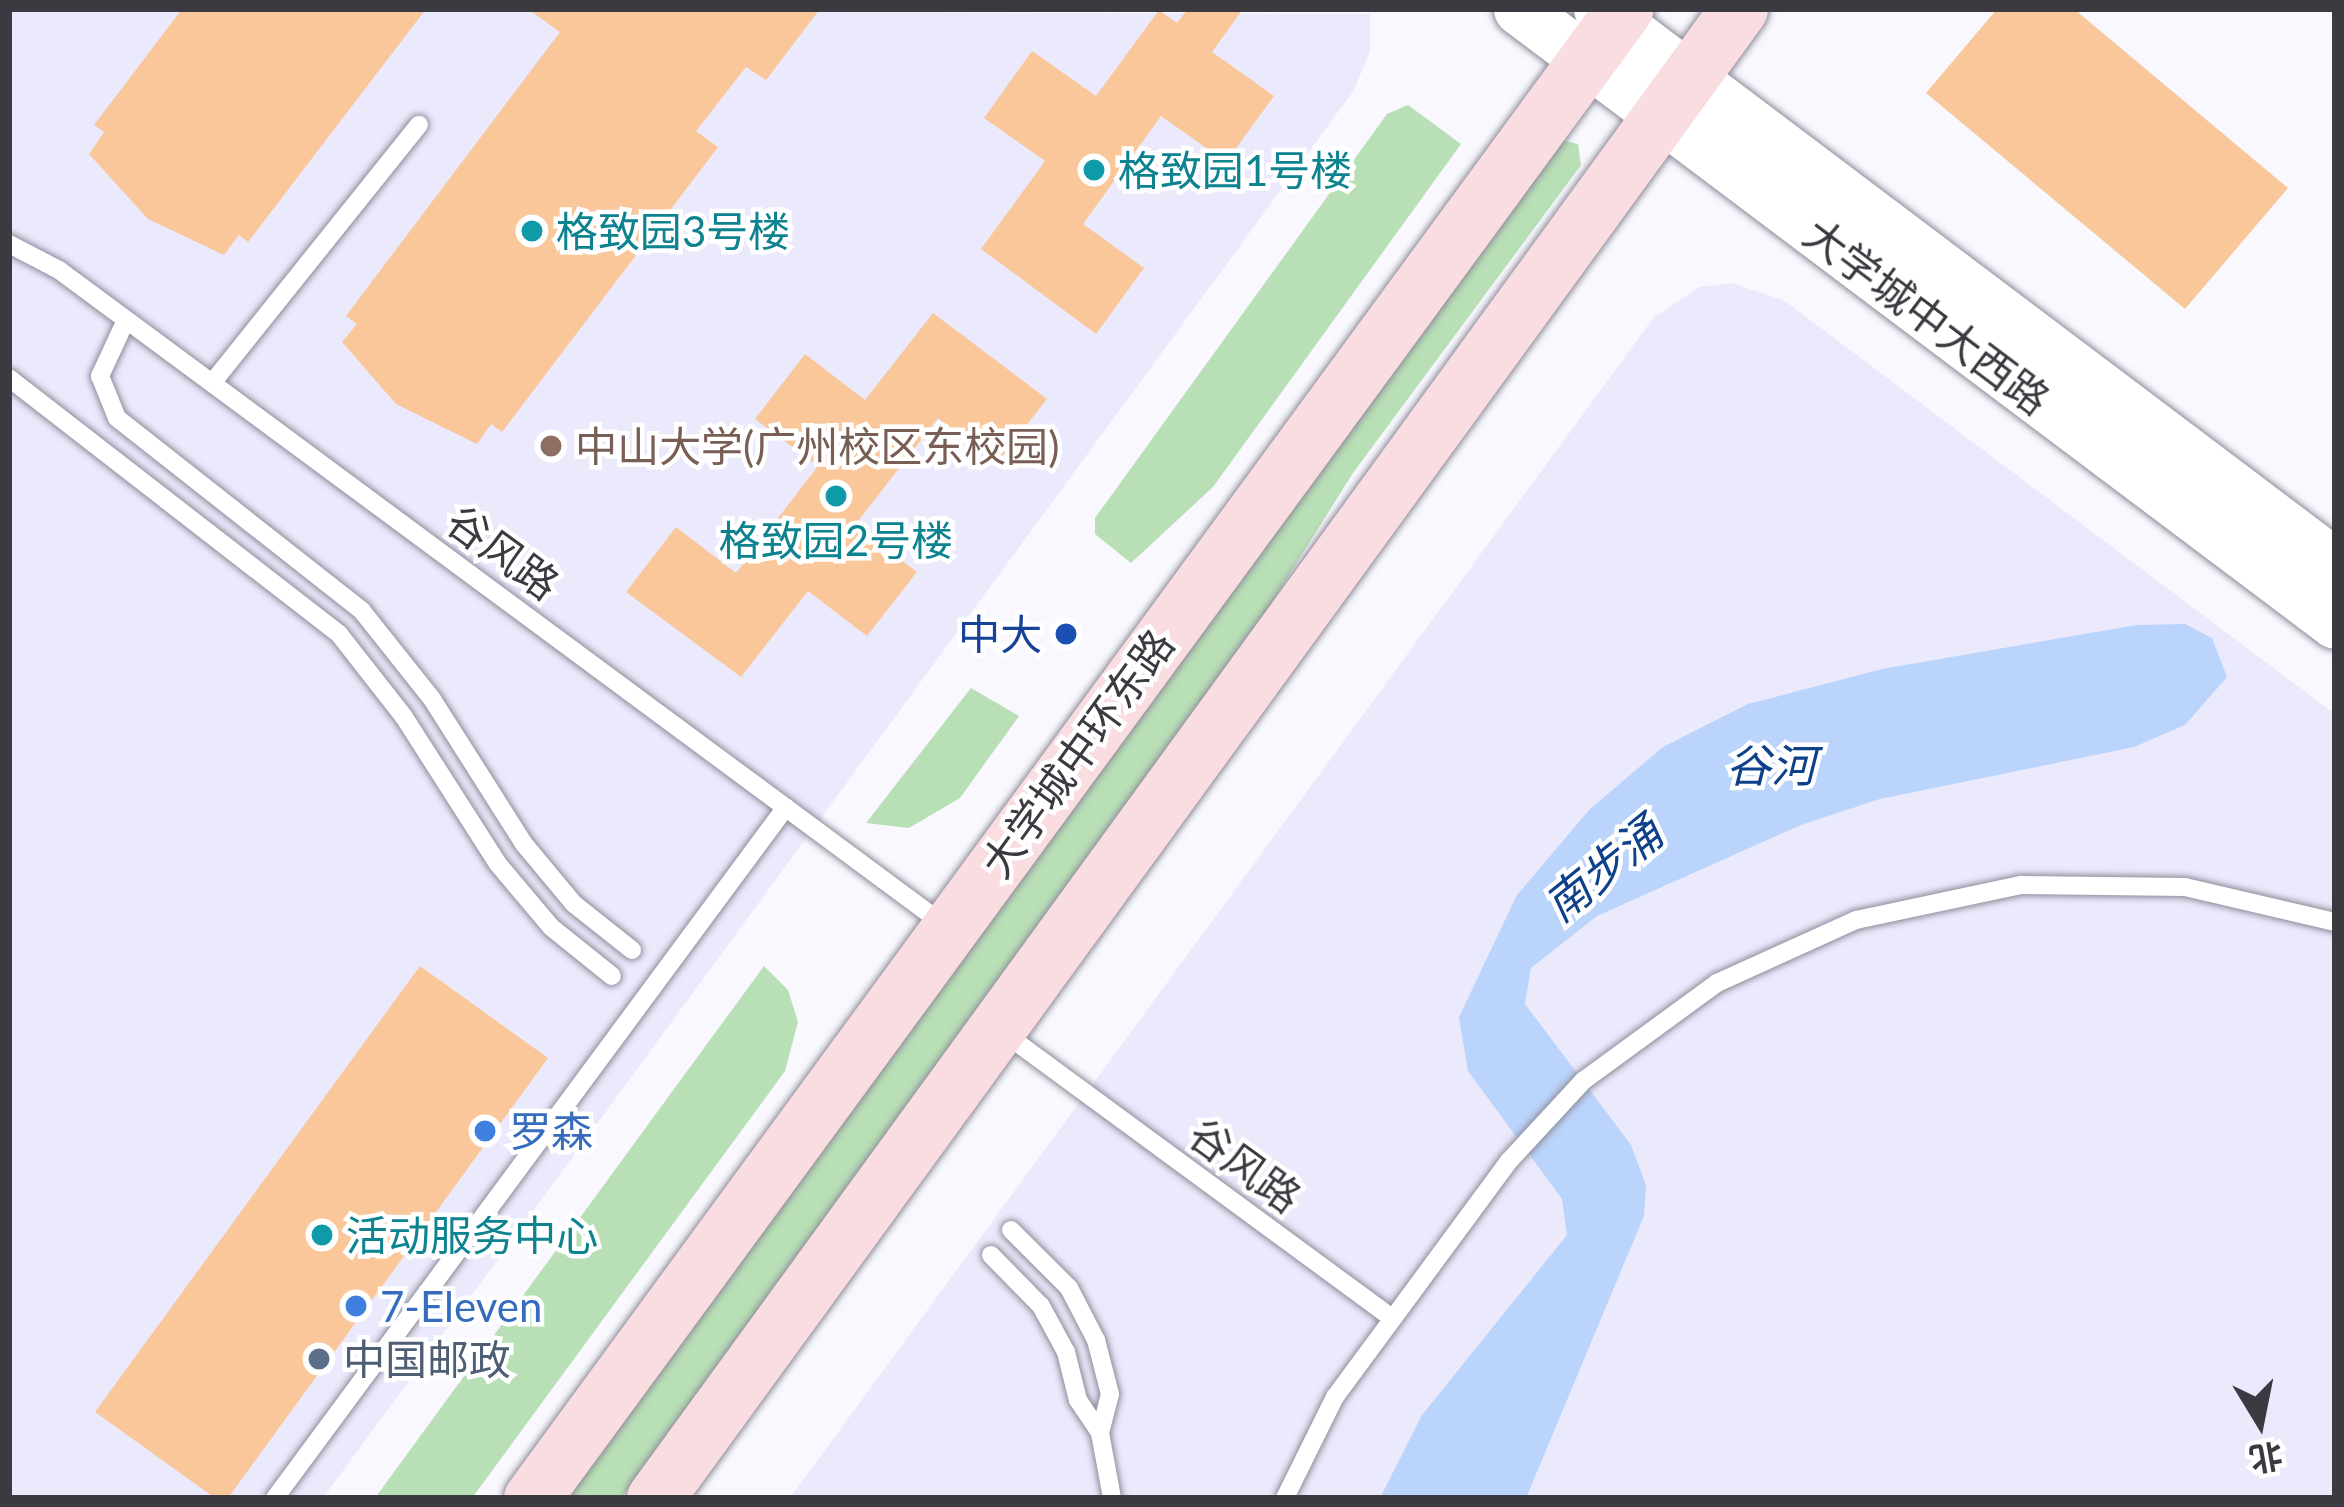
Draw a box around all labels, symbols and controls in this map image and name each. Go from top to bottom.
place label: 格致园1号楼 [1118,145,1352,195]
marker: 格致园1号楼 [1081,157,1107,183]
place label: 格致园3号楼 [556,206,790,256]
street label: 大学城中大西路 [1794,207,2060,425]
marker: 格致园3号楼 [519,218,545,244]
place label: 中山大学(广州校区东校园) [575,421,1059,471]
marker: 中山大学(广州校区东校园) [538,433,564,459]
marker: 格致园2号楼 [823,483,849,509]
street label: 谷风路 [437,495,569,609]
place label: 格致园2号楼 [719,515,953,565]
place label: 中大 [958,609,1042,659]
street label: 大学城中环东路 [970,619,1184,887]
marker: 中大 [1053,621,1079,647]
water label: 谷河 [1726,739,1816,793]
water label: 南步涌 [1534,806,1672,932]
place label: 罗森 [509,1106,593,1156]
street label: 谷风路 [1179,1108,1311,1222]
marker: 罗森 [472,1118,498,1144]
place label: 活动服务中心 [346,1210,598,1260]
marker: 活动服务中心 [309,1222,335,1248]
place label: 7-Eleven [380,1281,542,1331]
marker: 7-Eleven [343,1293,369,1319]
place label: 中国邮政 [343,1334,511,1384]
marker: 中国邮政 [306,1346,332,1372]
north arrow [2200,1363,2320,1483]
text: 北 [2247,1436,2286,1481]

